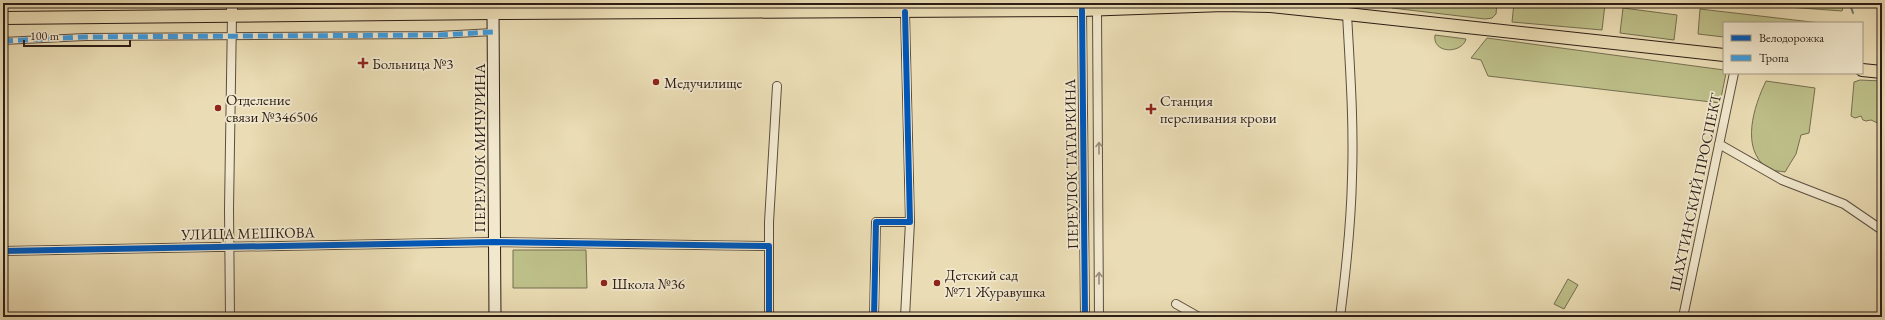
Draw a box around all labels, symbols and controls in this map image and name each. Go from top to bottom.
scale bar [24,22,130,48]
legend [1723,22,1863,74]
text: 100 m [30,28,60,44]
text: Велодорожка [1759,30,1824,46]
text: Тропа [1759,50,1789,66]
place label: Больница №3 [372,54,454,73]
marker: Больница №3 [357,57,369,69]
street label: ПЕРЕУЛОК МИЧУРИНА [470,63,489,233]
place label: Медучилище [664,73,743,92]
marker: Медучилище [651,77,661,87]
street label: ПЕРЕУЛОК ТАТАРКИНА [1060,78,1082,250]
place label: Отделение связи №346506 [226,90,318,126]
street label: ШАХТИНСКИЙ ПРОСПЕКТ [1665,90,1725,293]
place label: Станция переливания крови [1160,91,1277,127]
marker: Отделение связи №346506 [213,103,223,113]
marker: Станция переливания крови [1145,103,1157,115]
one-way arrow [1095,142,1103,155]
street label: УЛИЦА МЕШКОВА [180,222,316,244]
place label: Детский сад №71 Журавушка [945,265,1046,301]
one-way arrow [1095,272,1103,285]
place label: Школа №36 [612,274,685,293]
marker: Школа №36 [599,278,609,288]
marker: Детский сад №71 Журавушка [932,278,942,288]

